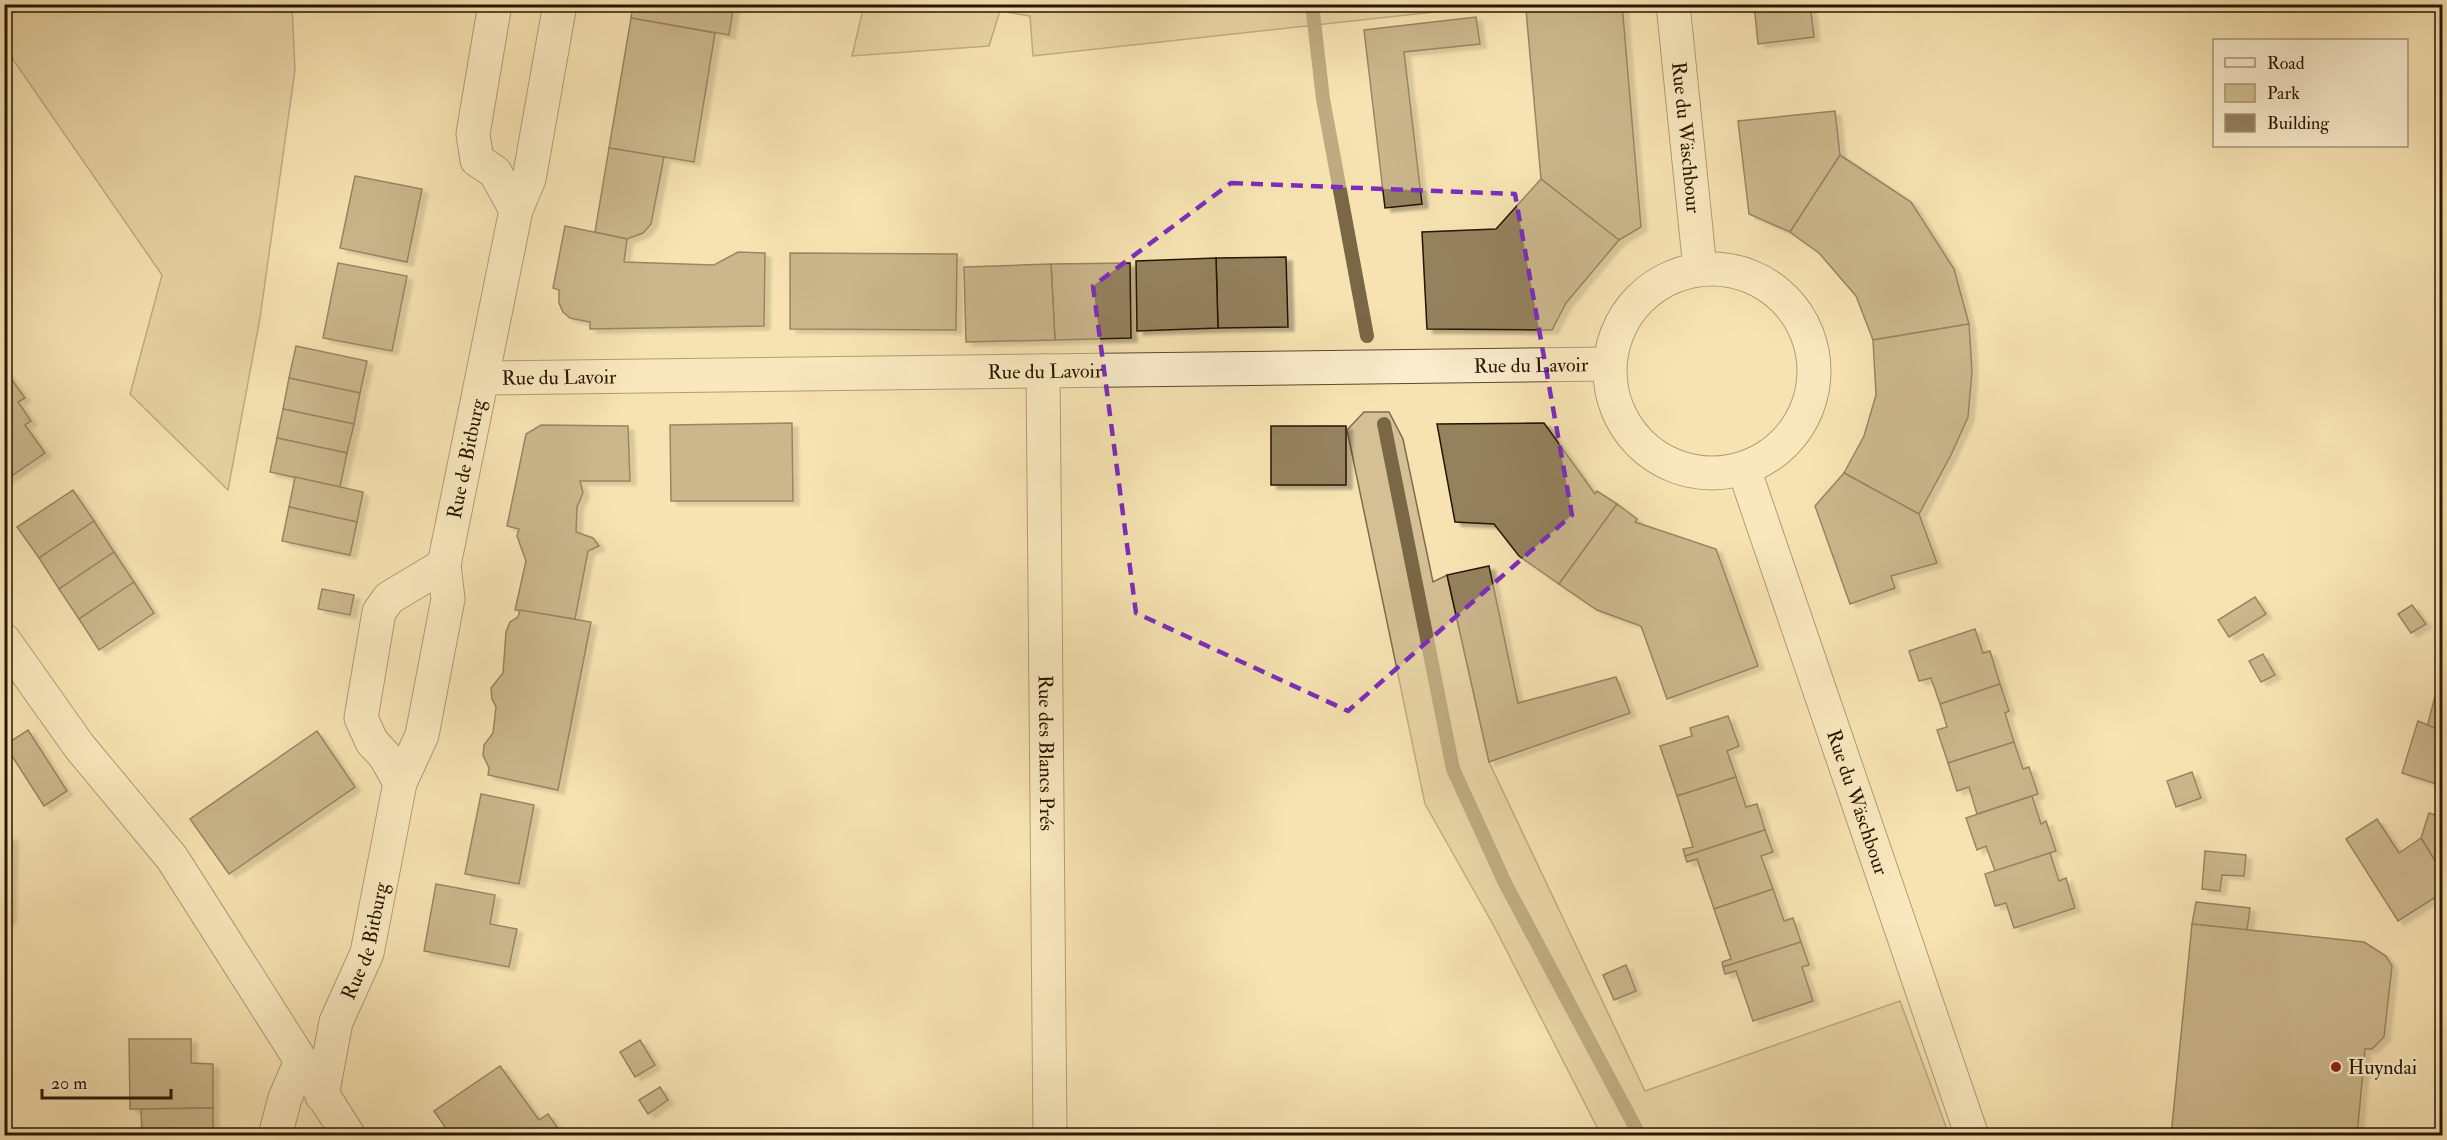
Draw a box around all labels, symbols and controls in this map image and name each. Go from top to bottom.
legend [2213,39,2408,147]
text: Road [2267,52,2305,75]
street label: Rue du Wäschbour [1666,60,1706,215]
text: Park [2267,82,2300,105]
text: Building [2267,112,2330,135]
street label: Rue du Lavoir [1473,352,1589,379]
street label: Rue du Lavoir [987,358,1103,385]
street label: Rue du Lavoir [501,364,617,391]
street label: Rue de Bitburg [442,396,491,521]
street label: Rue des Blancs Prés [1033,675,1059,831]
street label: Rue du Wäschbour [1821,726,1894,879]
street label: Rue de Bitburg [336,879,394,1004]
place label: Huyndai [2348,1055,2417,1080]
marker: Huyndai [2329,1060,2343,1074]
scale bar [42,1062,171,1100]
text: 20 m [51,1072,87,1095]

